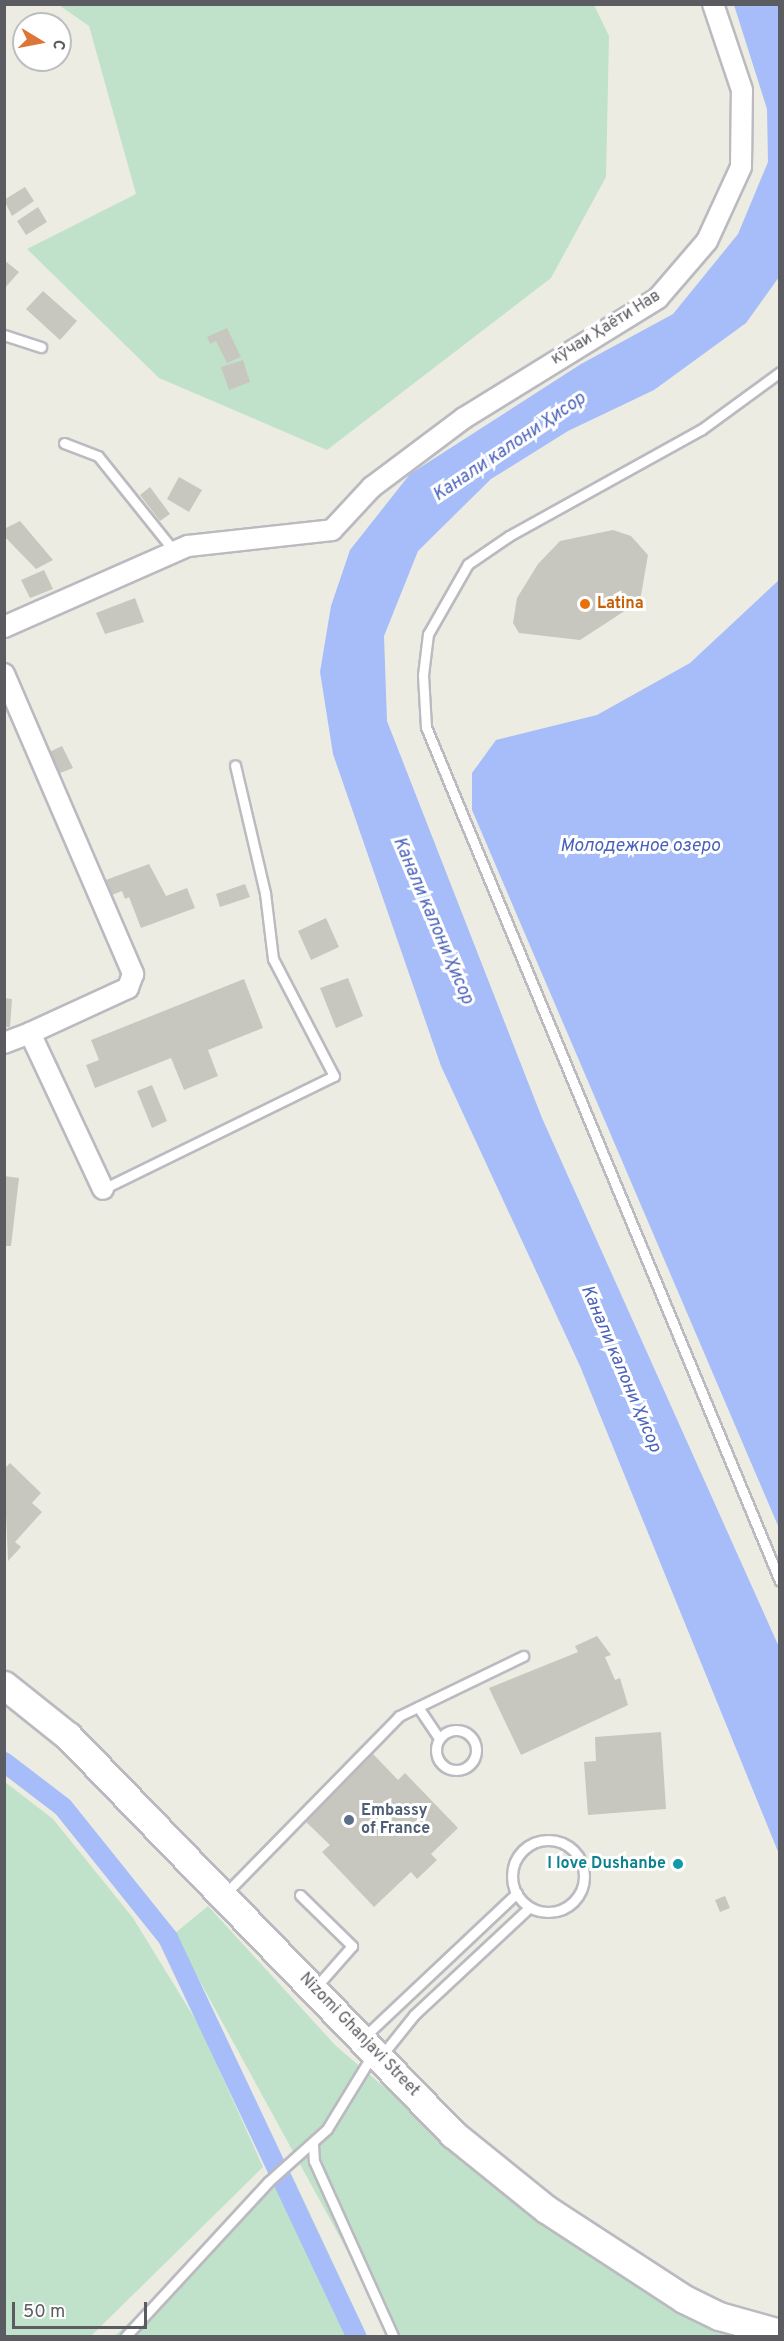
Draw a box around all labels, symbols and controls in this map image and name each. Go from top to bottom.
north arrow [12,12,72,72]
text: С [47,38,68,52]
street label: кӯчаи Ҳаёти Нав [548,287,664,369]
water label: Канали калони Ҳисор [430,389,590,507]
place label: Latina [597,594,644,614]
marker: Latina [578,597,592,611]
water label: Канали калони Ҳисор [387,834,477,1008]
water label: Молодежное озеро [560,836,720,858]
water label: Канали калони Ҳисор [575,1282,665,1456]
place label: Embassy of France [361,1801,430,1839]
marker: Embassy of France [342,1813,356,1827]
place label: I love Dushanbe [547,1854,666,1874]
marker: I love Dushanbe [671,1857,685,1871]
street label: Nizomi Ghanjavi Street [295,1969,423,2101]
scale bar [15,2290,150,2328]
text: 50 m [23,2301,65,2324]

